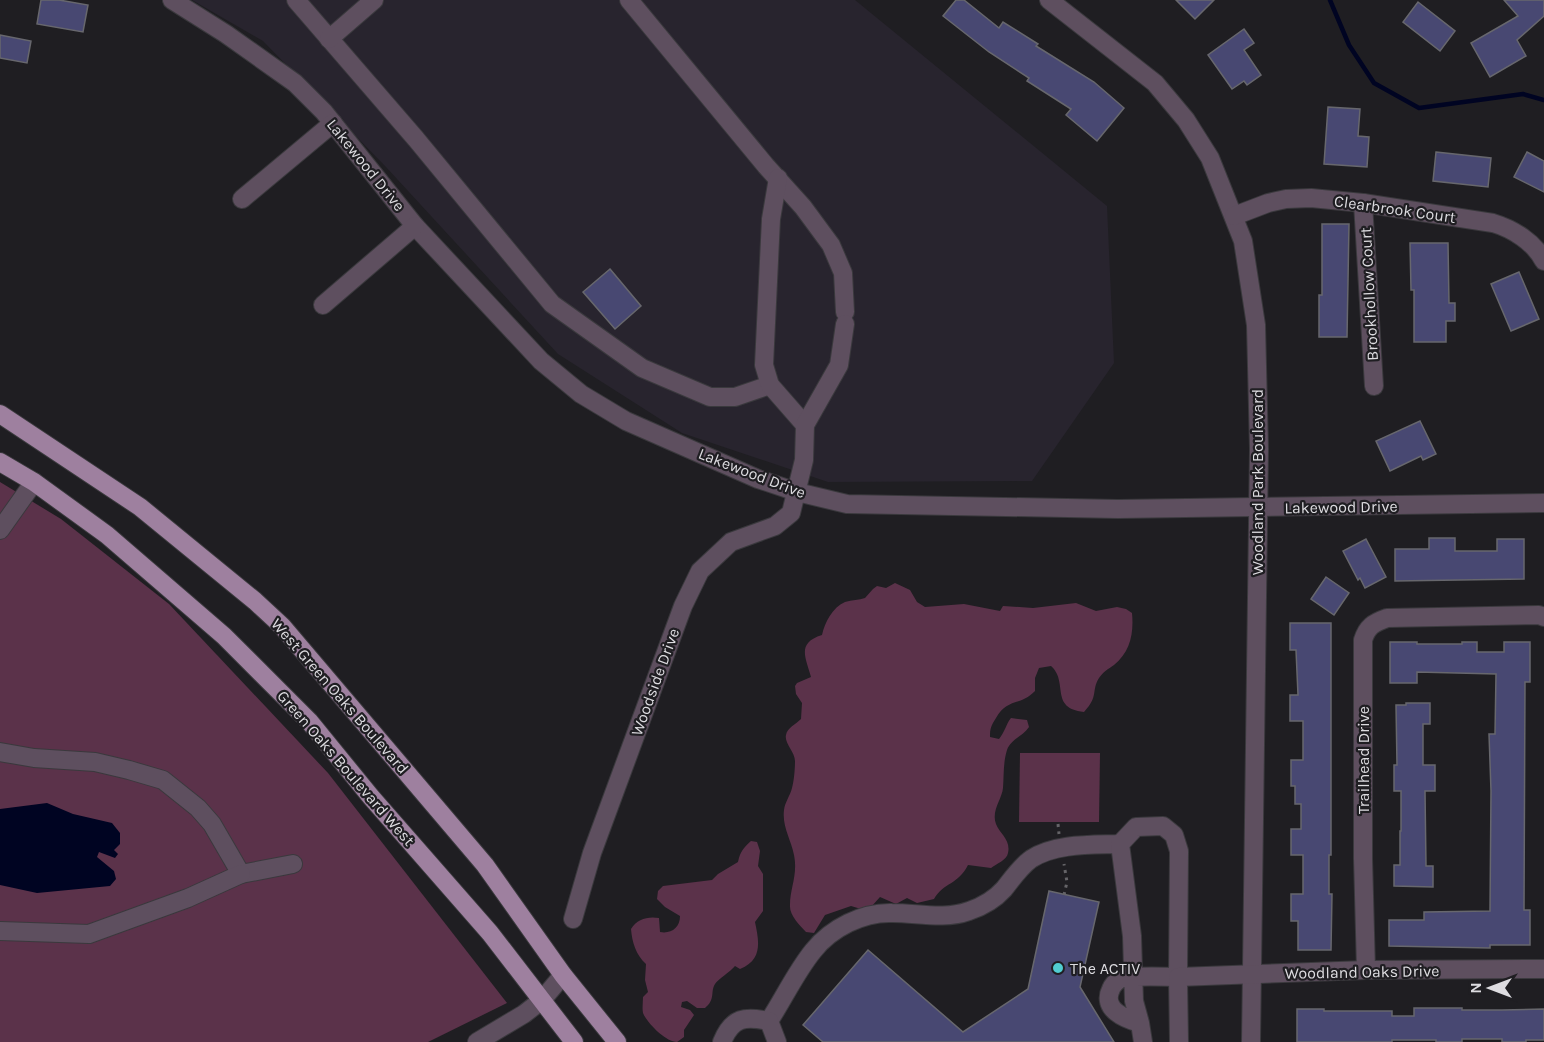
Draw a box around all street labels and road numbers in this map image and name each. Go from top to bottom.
street label: Lakewood Drive [323,115,409,215]
street label: Clearbrook Court [1333,191,1457,227]
street label: Brookhollow Court [1356,227,1382,361]
street label: Woodland Park Boulevard [1248,389,1267,575]
street label: Lakewood Drive [696,444,808,502]
street label: Lakewood Drive [1284,497,1398,517]
street label: West Green Oaks Boulevard [267,614,413,778]
street label: Woodside Drive [627,626,683,738]
street label: Green Oaks Boulevard West [273,686,419,850]
street label: Trailhead Drive [1354,706,1373,814]
street label: Woodland Oaks Drive [1284,961,1440,983]

